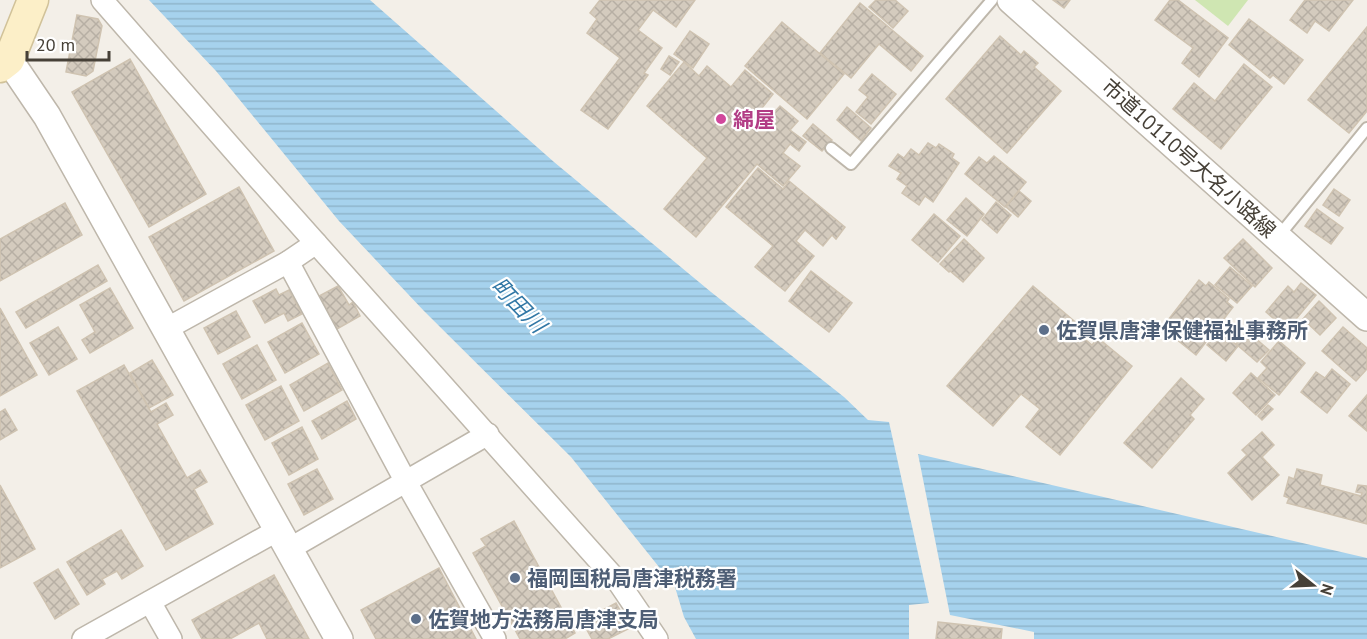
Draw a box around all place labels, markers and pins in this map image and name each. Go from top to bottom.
place label: 綿屋 [733,106,775,133]
marker: 綿屋 [714,112,728,126]
place label: 佐賀県唐津保健福祉事務所 [1056,317,1308,344]
marker: 佐賀県唐津保健福祉事務所 [1037,323,1051,337]
place label: 福岡国税局唐津税務署 [527,565,737,592]
marker: 福岡国税局唐津税務署 [508,571,522,585]
place label: 佐賀地方法務局唐津支局 [428,606,659,633]
marker: 佐賀地方法務局唐津支局 [409,612,423,626]

